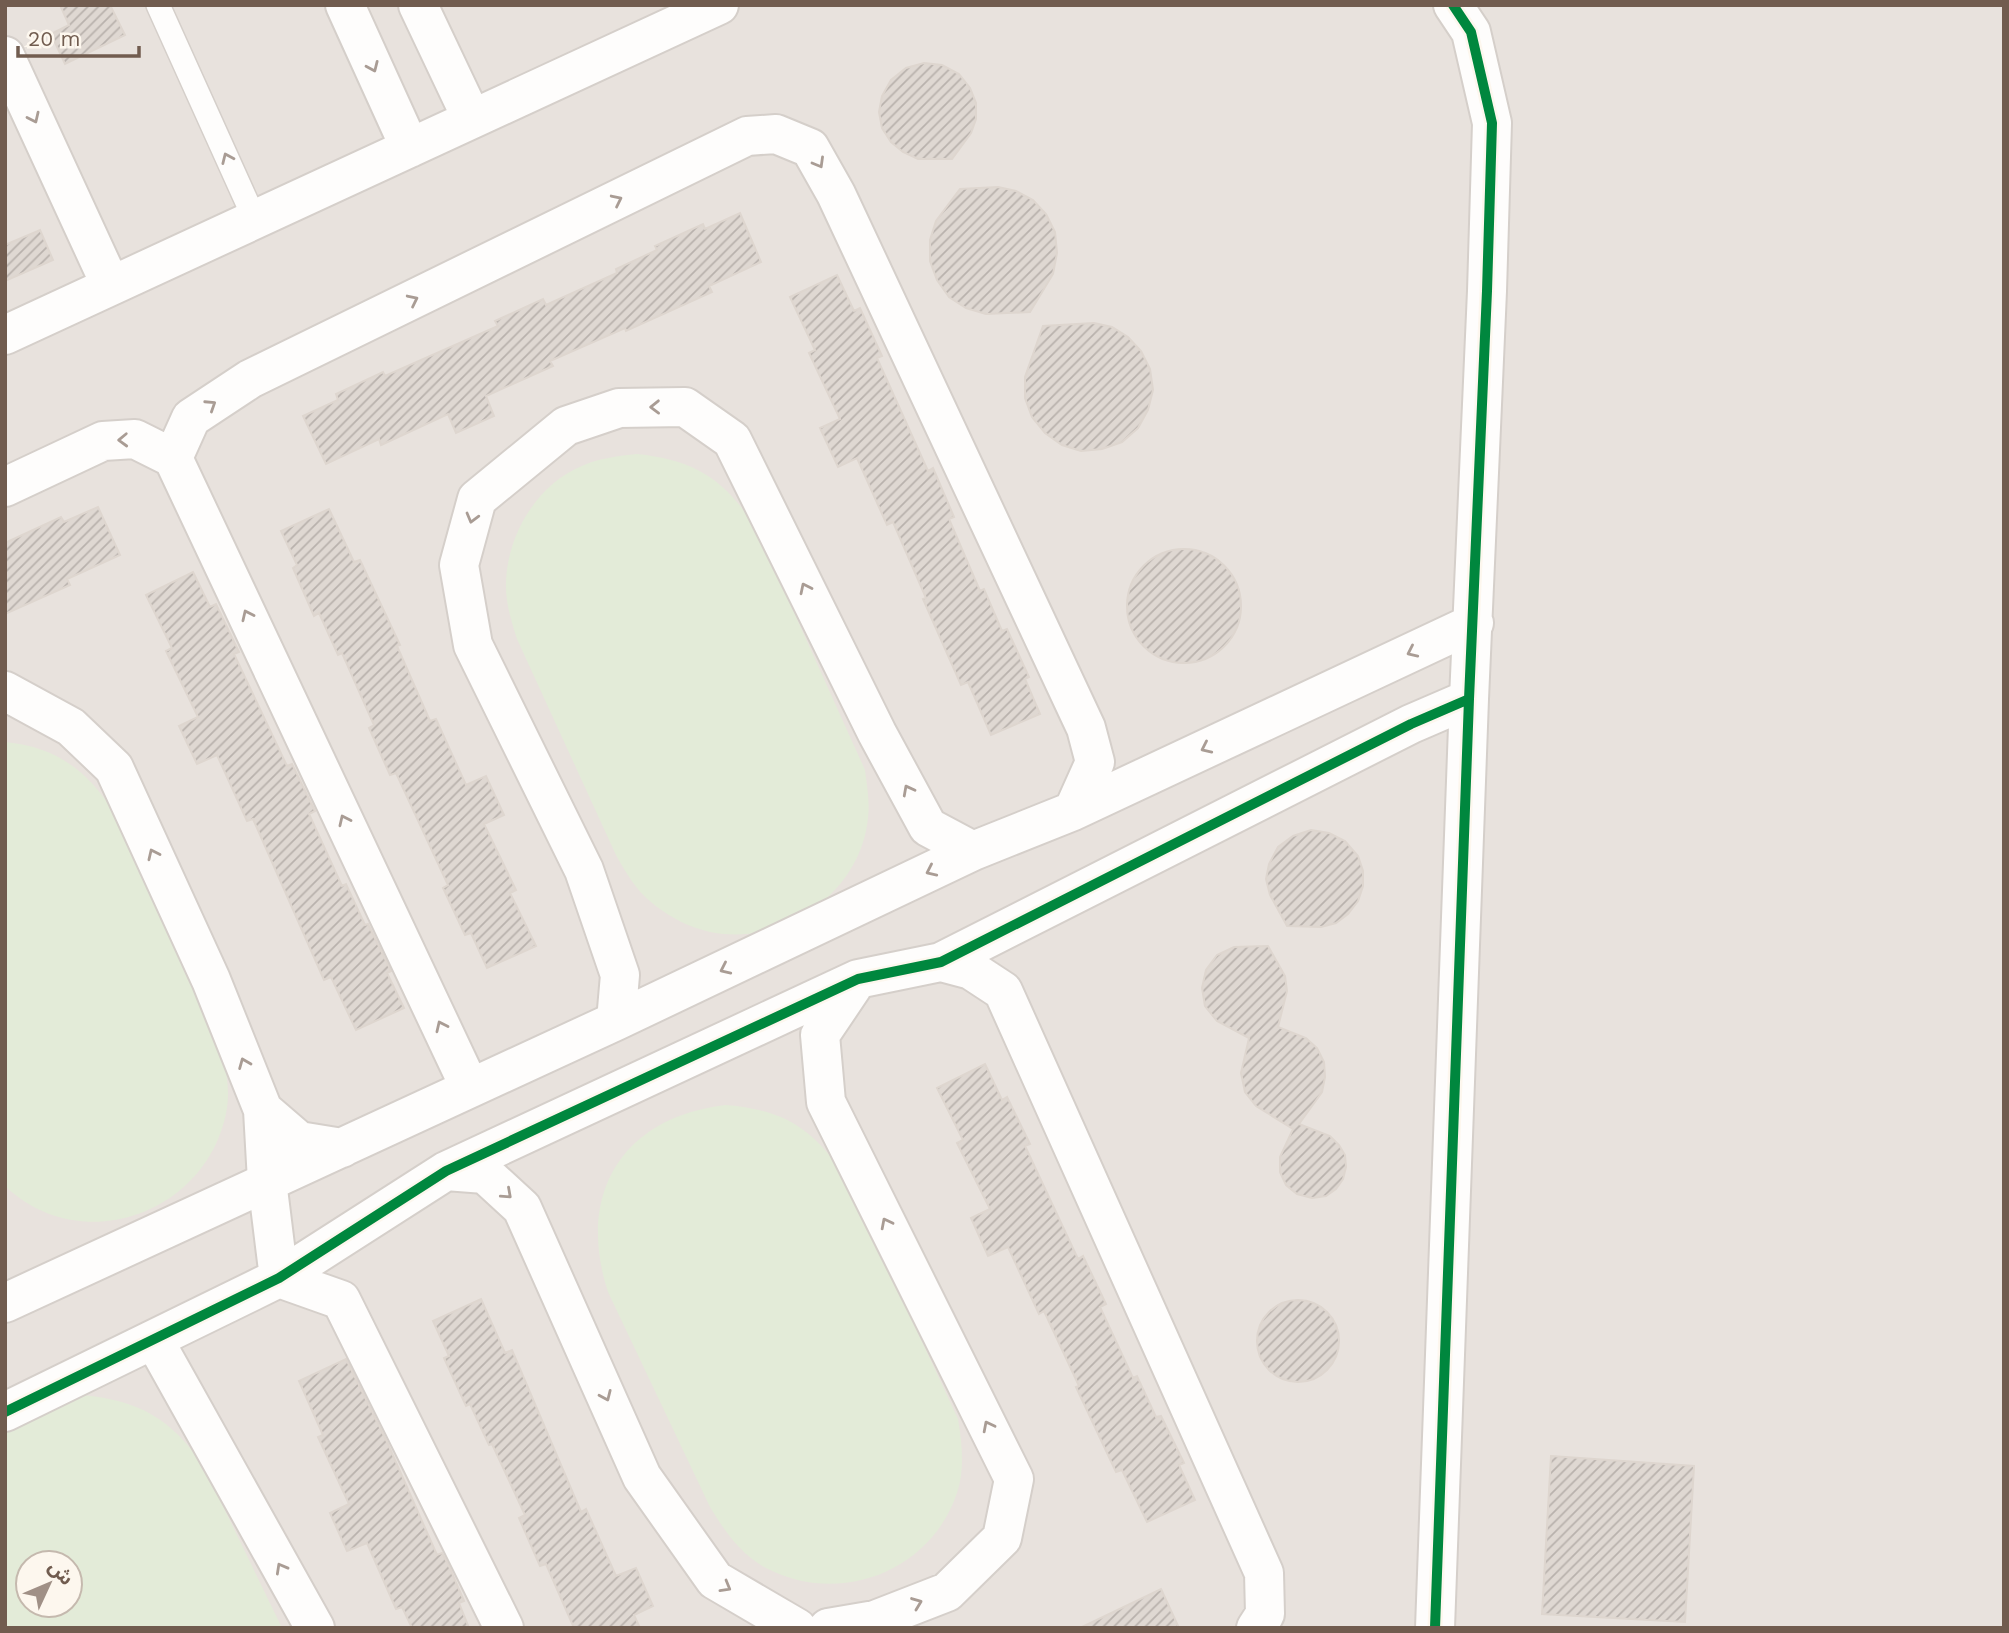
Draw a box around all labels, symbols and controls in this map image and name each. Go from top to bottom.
scale bar [18,14,138,58]
text: 20 m [28,26,80,51]
one-way arrow [365,60,379,73]
one-way arrow [26,111,40,123]
one-way arrow [221,153,235,165]
one-way arrow [810,156,823,169]
one-way arrow [610,194,622,208]
one-way arrow [406,294,418,308]
one-way arrow [650,399,660,415]
one-way arrow [204,400,217,413]
one-way arrow [117,432,128,448]
one-way arrow [465,512,480,524]
one-way arrow [800,583,814,595]
one-way arrow [241,610,255,622]
one-way arrow [1407,644,1419,658]
one-way arrow [1201,740,1213,754]
one-way arrow [903,785,916,798]
one-way arrow [338,815,352,828]
one-way arrow [147,849,161,861]
one-way arrow [926,863,938,877]
one-way arrow [720,961,733,975]
one-way arrow [435,1021,449,1033]
one-way arrow [239,1057,253,1069]
one-way arrow [498,1185,511,1198]
one-way arrow [881,1218,895,1230]
one-way arrow [598,1389,612,1402]
one-way arrow [982,1421,996,1434]
north arrow [14,1549,84,1619]
text: ش [44,1555,78,1590]
one-way arrow [276,1563,289,1575]
one-way arrow [719,1579,731,1592]
one-way arrow [911,1598,923,1612]

